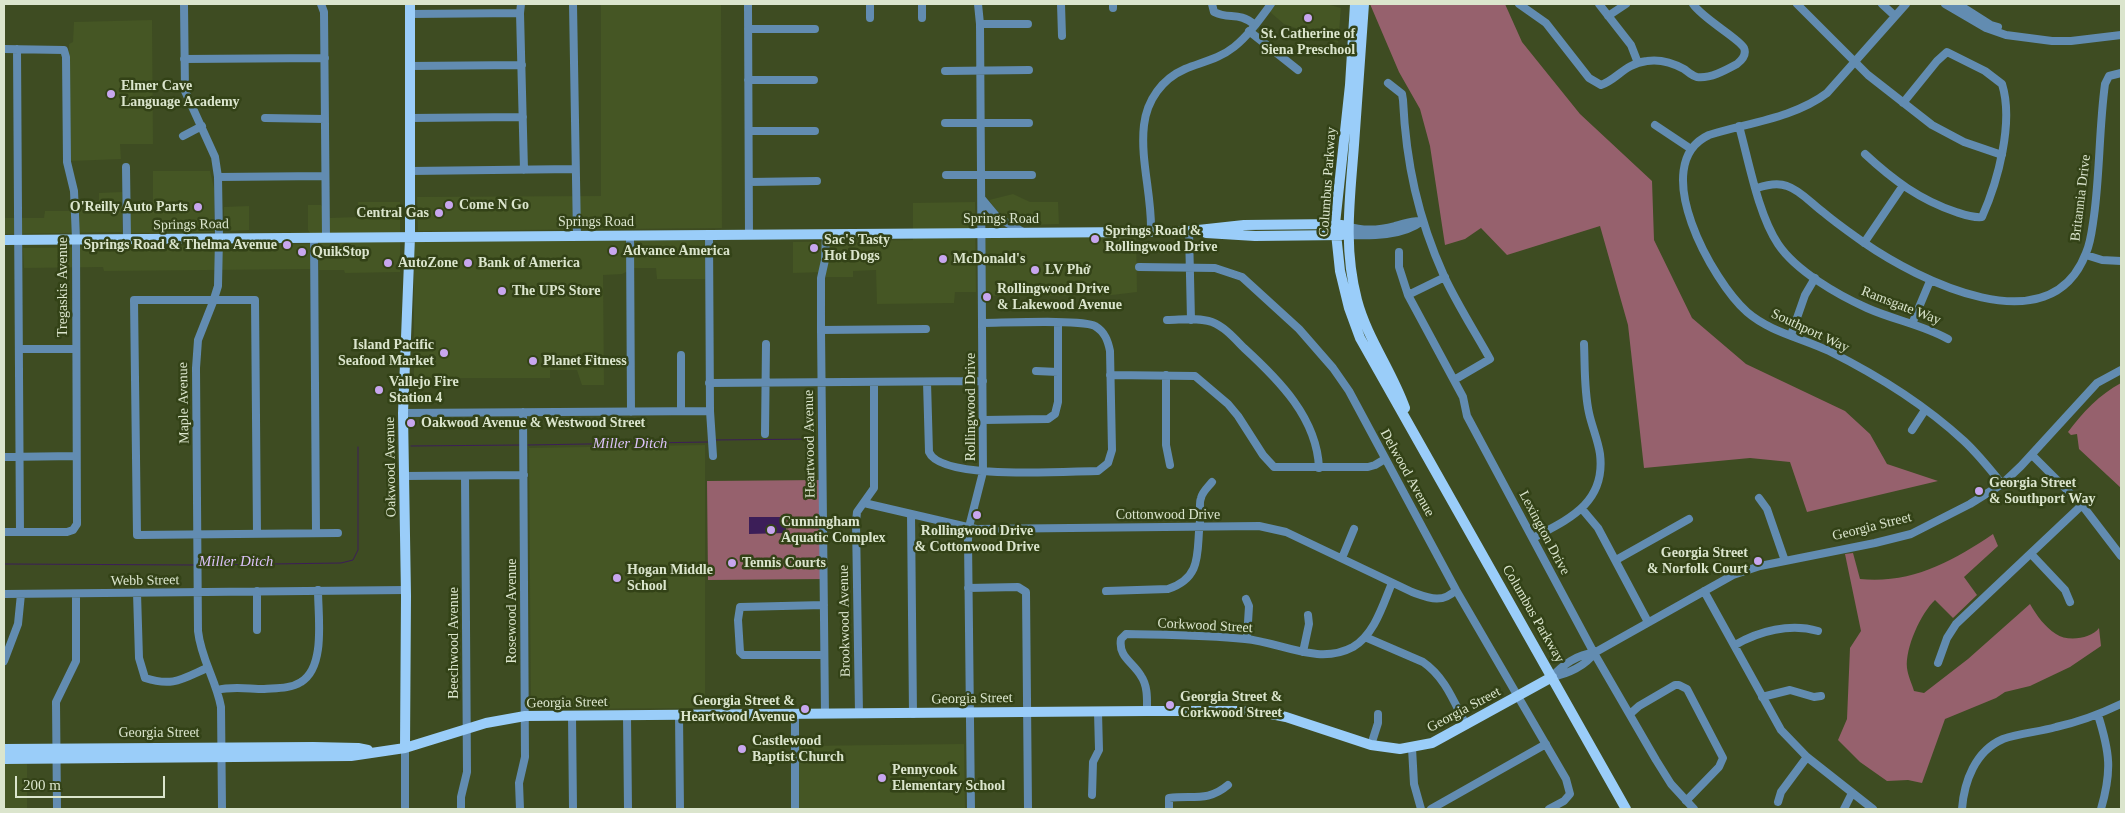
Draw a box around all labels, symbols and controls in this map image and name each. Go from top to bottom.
marker: St. Catherine of Siena Preschool [1302,12,1314,24]
place label: St. Catherine of Siena Preschool [1261,26,1355,58]
place label: Elmer Cave Language Academy [121,78,240,110]
marker: Elmer Cave Language Academy [105,88,117,100]
street label: Columbus Parkway [1316,127,1340,237]
street label: Britannia Drive [2067,154,2095,242]
place label: Come N Go [459,197,529,213]
place label: O'Reilly Auto Parts [70,199,188,215]
marker: Come N Go [443,199,455,211]
marker: O'Reilly Auto Parts [192,201,204,213]
place label: Central Gas [356,205,429,221]
marker: Central Gas [433,207,445,219]
street label: Springs Road [963,211,1039,227]
street label: Springs Road [558,214,634,230]
street label: Springs Road [153,216,229,234]
place label: Springs Road & Rollingwood Drive [1105,223,1217,256]
place label: Sac's Tasty Hot Dogs [824,232,890,264]
marker: Springs Road & Rollingwood Drive [1089,233,1101,245]
street label: Tregaskis Avenue [55,237,71,337]
place label: Springs Road & Thelma Avenue [84,237,277,253]
marker: Springs Road & Thelma Avenue [281,239,293,251]
marker: Sac's Tasty Hot Dogs [808,242,820,254]
place label: Advance America [623,243,730,259]
place label: QuikStop [312,244,370,260]
marker: Advance America [607,245,619,257]
marker: QuikStop [296,246,308,258]
place label: McDonald's [953,251,1025,267]
marker: McDonald's [937,253,949,265]
place label: AutoZone [398,255,458,271]
place label: Bank of America [478,255,580,271]
marker: AutoZone [382,257,394,269]
marker: Bank of America [462,257,474,269]
place label: LV Phở [1045,262,1091,278]
marker: LV Phở [1029,264,1041,276]
place label: Rollingwood Drive & Lakewood Avenue [997,281,1122,314]
place label: The UPS Store [512,283,600,299]
street label: Ramsgate Way [1859,283,1943,329]
marker: The UPS Store [496,285,508,297]
marker: Rollingwood Drive & Lakewood Avenue [981,291,993,303]
street label: Southport Way [1768,306,1852,356]
place label: Island Pacific Seafood Market [338,337,434,370]
marker: Island Pacific Seafood Market [438,347,450,359]
place label: Planet Fitness [543,353,627,369]
street label: Rollingwood Drive [963,353,979,461]
marker: Planet Fitness [527,355,539,367]
street label: Maple Avenue [175,362,193,444]
place label: Vallejo Fire Station 4 [389,374,459,407]
marker: Vallejo Fire Station 4 [373,384,385,396]
street label: Heartwood Avenue [801,390,819,498]
place label: Oakwood Avenue & Westwood Street [421,415,645,431]
street label: Oakwood Avenue [382,417,400,517]
marker: Oakwood Avenue & Westwood Street [405,417,417,429]
street label: Delwood Avenue [1376,426,1438,520]
water label: Miller Ditch [593,435,667,453]
place label: Georgia Street & Southport Way [1989,475,2096,508]
marker: Georgia Street & Southport Way [1973,485,1985,497]
street label: Lexington Drive [1515,488,1573,578]
street label: Cottonwood Drive [1116,507,1220,523]
marker: Rollingwood Drive & Cottonwood Drive [971,509,983,521]
street label: Georgia Street [1831,509,1913,545]
place label: Cunningham Aquatic Complex [781,514,886,546]
place label: Rollingwood Drive & Cottonwood Drive [914,523,1040,556]
marker: Cunningham Aquatic Complex [765,524,777,536]
place label: Georgia Street & Norfolk Court [1647,545,1748,578]
water label: Miller Ditch [199,553,273,571]
place label: Tennis Courts [742,555,826,571]
marker: Georgia Street & Norfolk Court [1752,555,1764,567]
marker: Tennis Courts [726,557,738,569]
street label: Rosewood Avenue [504,558,520,664]
place label: Hogan Middle School [627,562,713,594]
street label: Columbus Parkway [1498,562,1568,666]
street label: Brookwood Avenue [836,565,854,677]
street label: Webb Street [111,572,179,590]
marker: Hogan Middle School [611,572,623,584]
street label: Beechwood Avenue [446,587,462,699]
street label: Corkwood Street [1157,615,1253,637]
street label: Georgia Street [1424,684,1504,736]
place label: Georgia Street & Corkwood Street [1180,689,1282,722]
street label: Georgia Street [931,690,1013,708]
place label: Georgia Street & Heartwood Avenue [681,693,795,726]
street label: Georgia Street [526,694,608,712]
marker: Georgia Street & Corkwood Street [1164,699,1176,711]
marker: Georgia Street & Heartwood Avenue [799,703,811,715]
street label: Georgia Street [119,725,199,741]
place label: Castlewood Baptist Church [752,733,844,766]
marker: Castlewood Baptist Church [736,743,748,755]
place label: Pennycook Elementary School [892,762,1005,794]
scale bar [18,766,168,798]
marker: Pennycook Elementary School [876,772,888,784]
text: 200 m [23,777,61,793]

